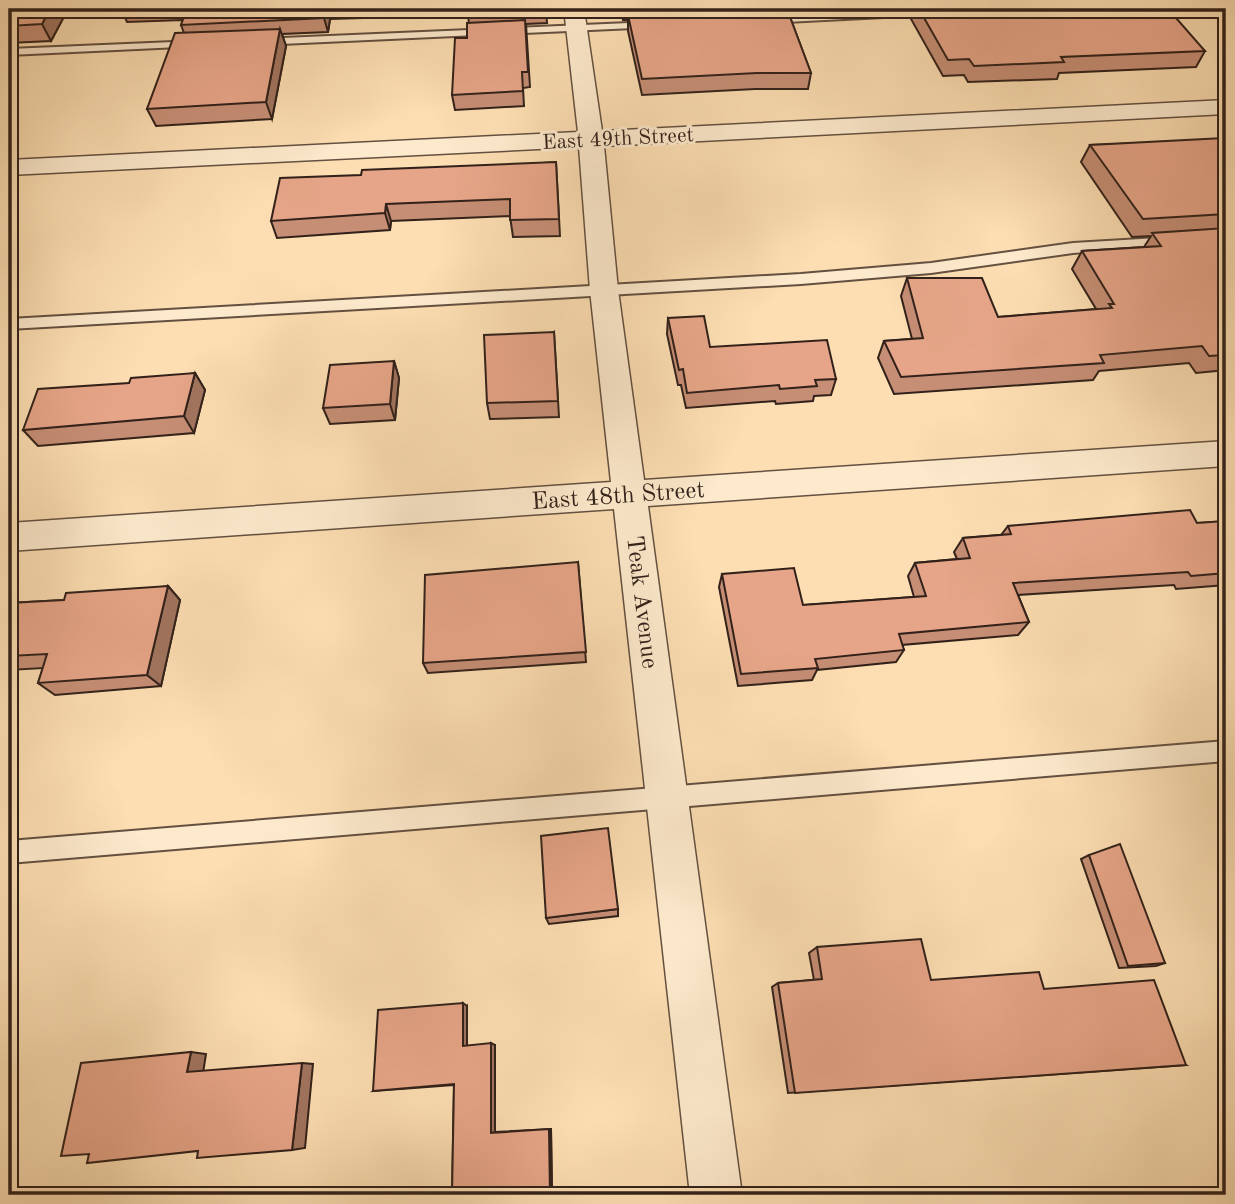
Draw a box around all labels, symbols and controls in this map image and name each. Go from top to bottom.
street label: East 49th Street [542,125,694,154]
street label: East 48th Street [531,479,706,515]
street label: Teak Avenue [621,534,661,670]

